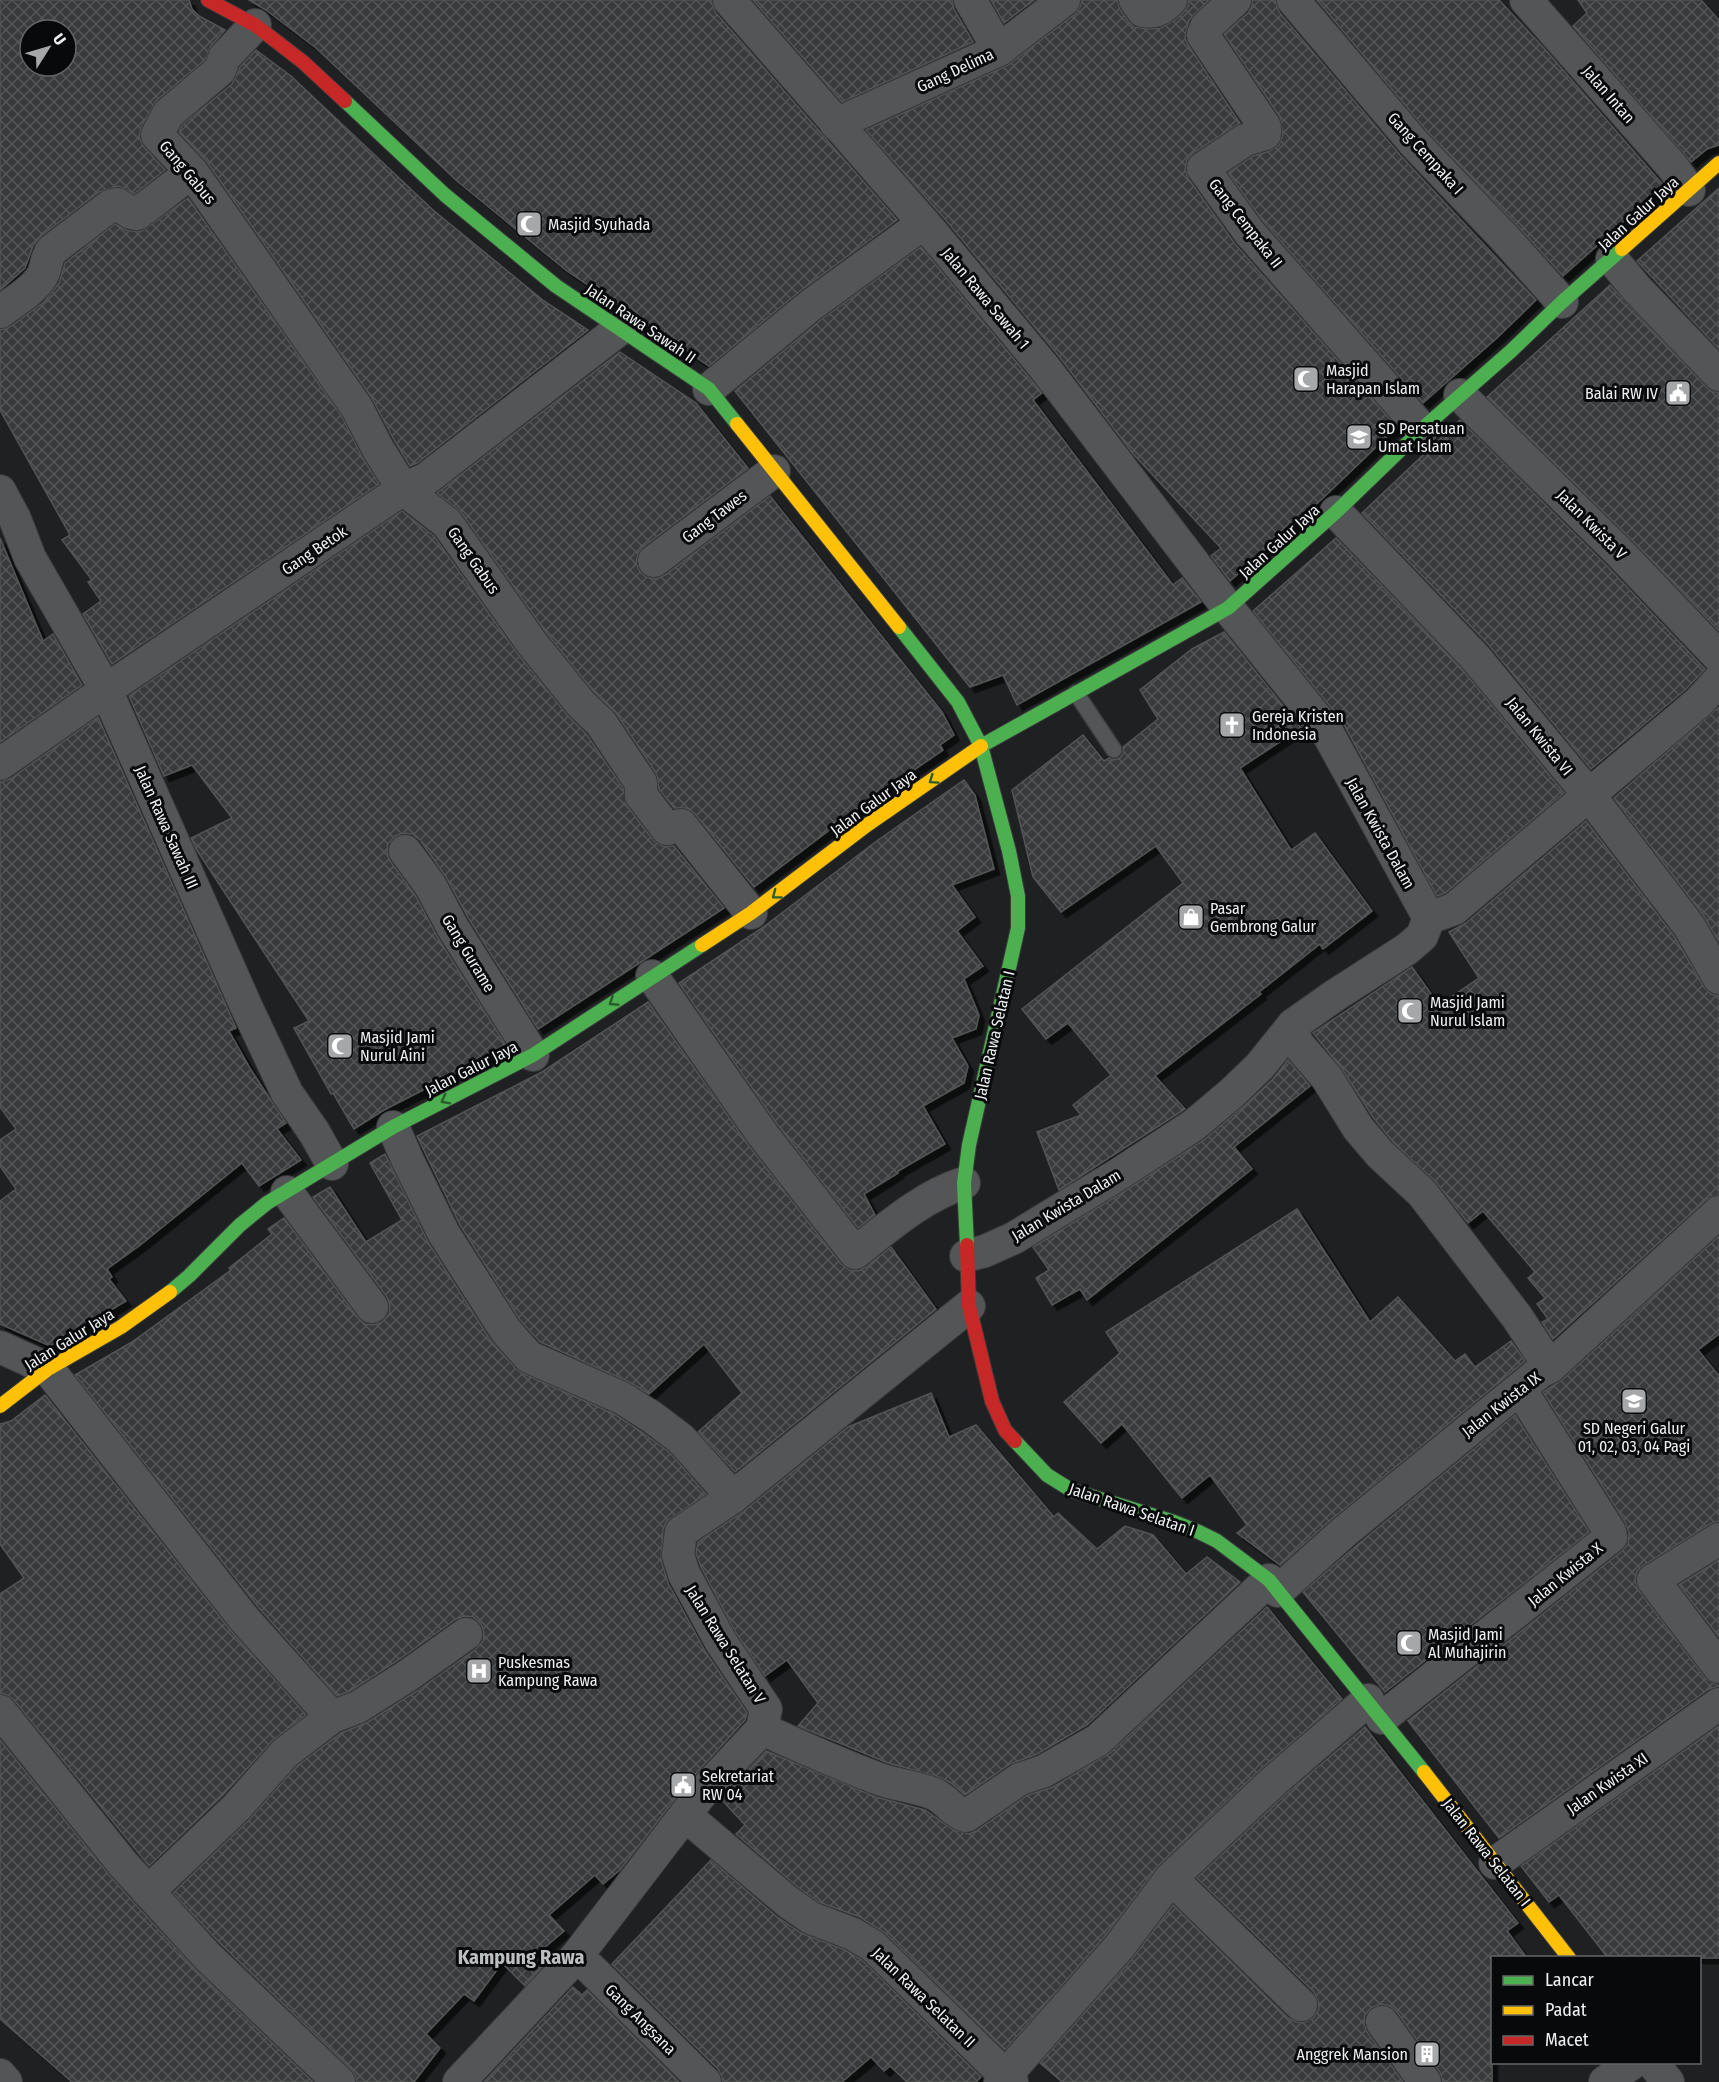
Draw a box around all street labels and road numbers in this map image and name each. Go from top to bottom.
street label: Gang Delima [914,44,997,96]
street label: Jalan Intan [1578,62,1639,127]
street label: Gang Cempaka I [1384,108,1467,198]
street label: Gang Gabus [155,137,220,208]
street label: Jalan Galur Jaya [1594,172,1683,254]
street label: Gang Cempaka II [1205,175,1286,272]
street label: Jalan Rawa Sawah 1 [938,244,1034,353]
street label: Jalan Rawa Sawah II [582,280,699,367]
street label: Gang Tawes [678,486,751,547]
street label: Jalan Kwista V [1553,486,1631,564]
street label: Jalan Galur Jaya [1235,500,1324,582]
street label: Gang Betok [278,521,351,579]
street label: Gang Gabus [444,523,504,598]
street label: Jalan Kwista VI [1502,693,1577,779]
street label: Jalan Rawa Sawah III [131,763,202,892]
street label: Jalan Galur Jaya [827,765,920,840]
street label: Jalan Kwista Dalam [1342,774,1419,892]
street label: Gang Gurame [438,911,499,996]
street label: Jalan Rawa Selatan I [970,969,1019,1101]
street label: Jalan Galur Jaya [422,1037,521,1100]
street label: Jalan Kwista Dalam [1008,1165,1124,1245]
street label: Jalan Galur Jaya [21,1304,118,1374]
street label: Jalan Kwista IX [1458,1368,1545,1441]
street label: Jalan Rawa Selatan I [1067,1479,1197,1540]
street label: Jalan Kwista X [1524,1538,1607,1610]
street label: Jalan Rawa Selatan V [682,1582,770,1707]
street label: Jalan Kwista XI [1563,1748,1652,1818]
street label: Jalan Rawa Selatan I [1439,1795,1535,1910]
street label: Jalan Rawa Selatan II [868,1943,979,2051]
street label: Gang Angsana [601,1980,680,2059]

